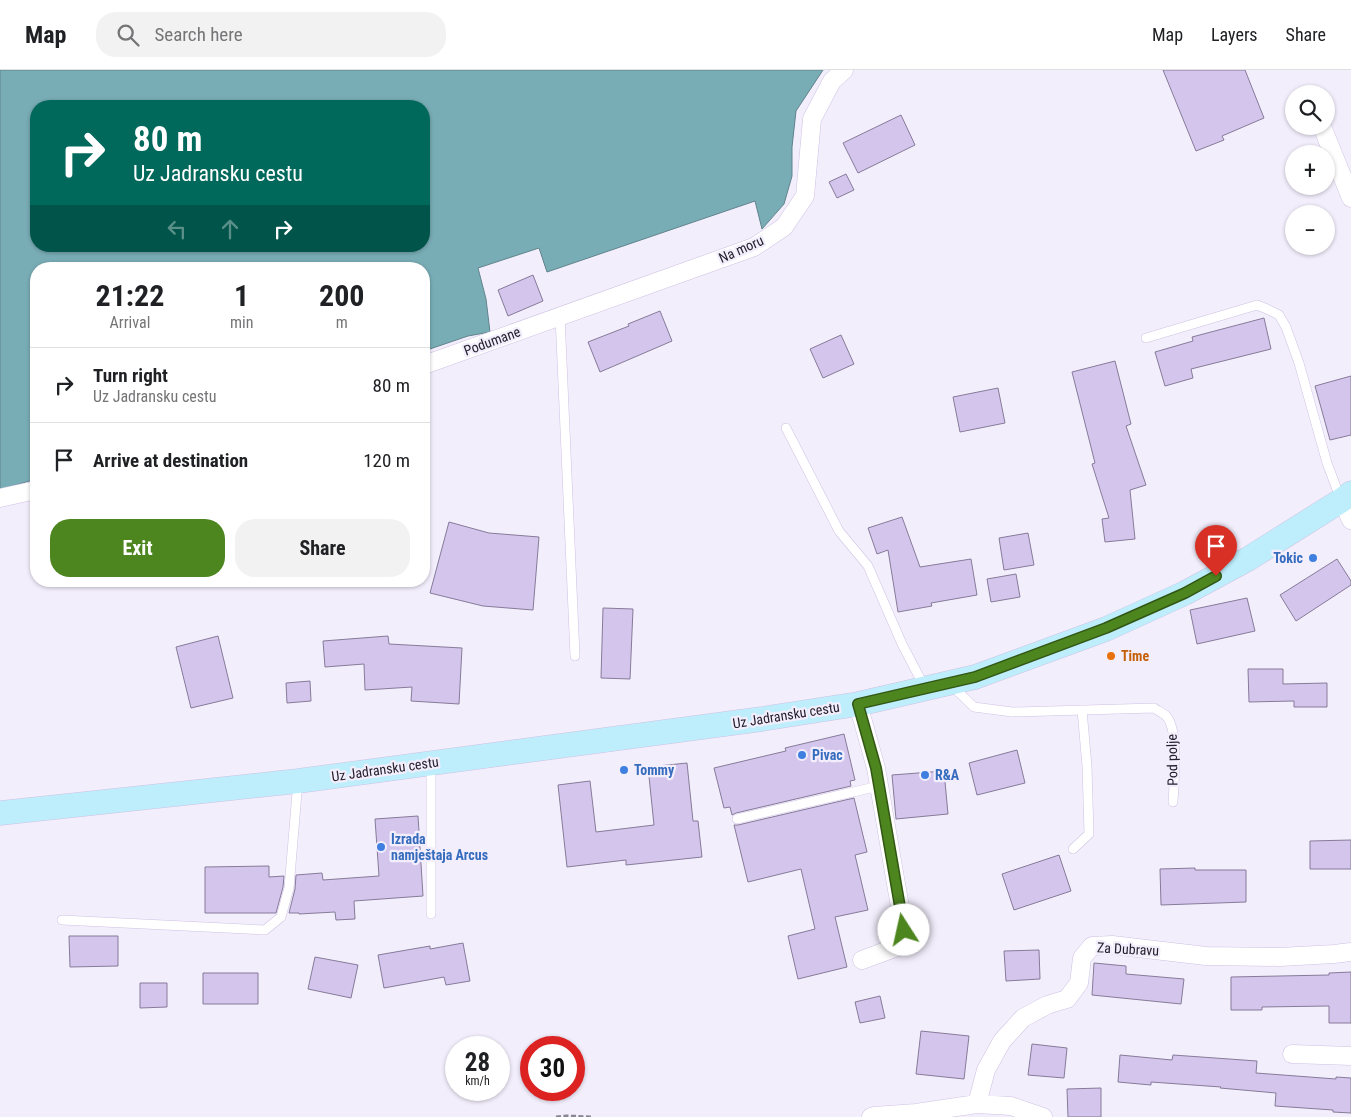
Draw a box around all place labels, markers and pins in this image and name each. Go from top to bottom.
pin [1195,525,1237,576]
place label: Tokic [1273,550,1304,566]
marker: Tokic [1307,552,1319,564]
place label: Time [1121,648,1150,664]
marker: Time [1105,650,1117,662]
place label: Pivac [812,747,843,763]
marker: Pivac [796,749,808,761]
place label: Tommy [634,762,675,778]
marker: Tommy [618,764,630,776]
place label: R&A [935,767,960,783]
marker: R&A [919,769,931,781]
place label: Izrada namještaja Arcus [391,831,488,863]
marker: Izrada namještaja Arcus [375,841,387,853]

